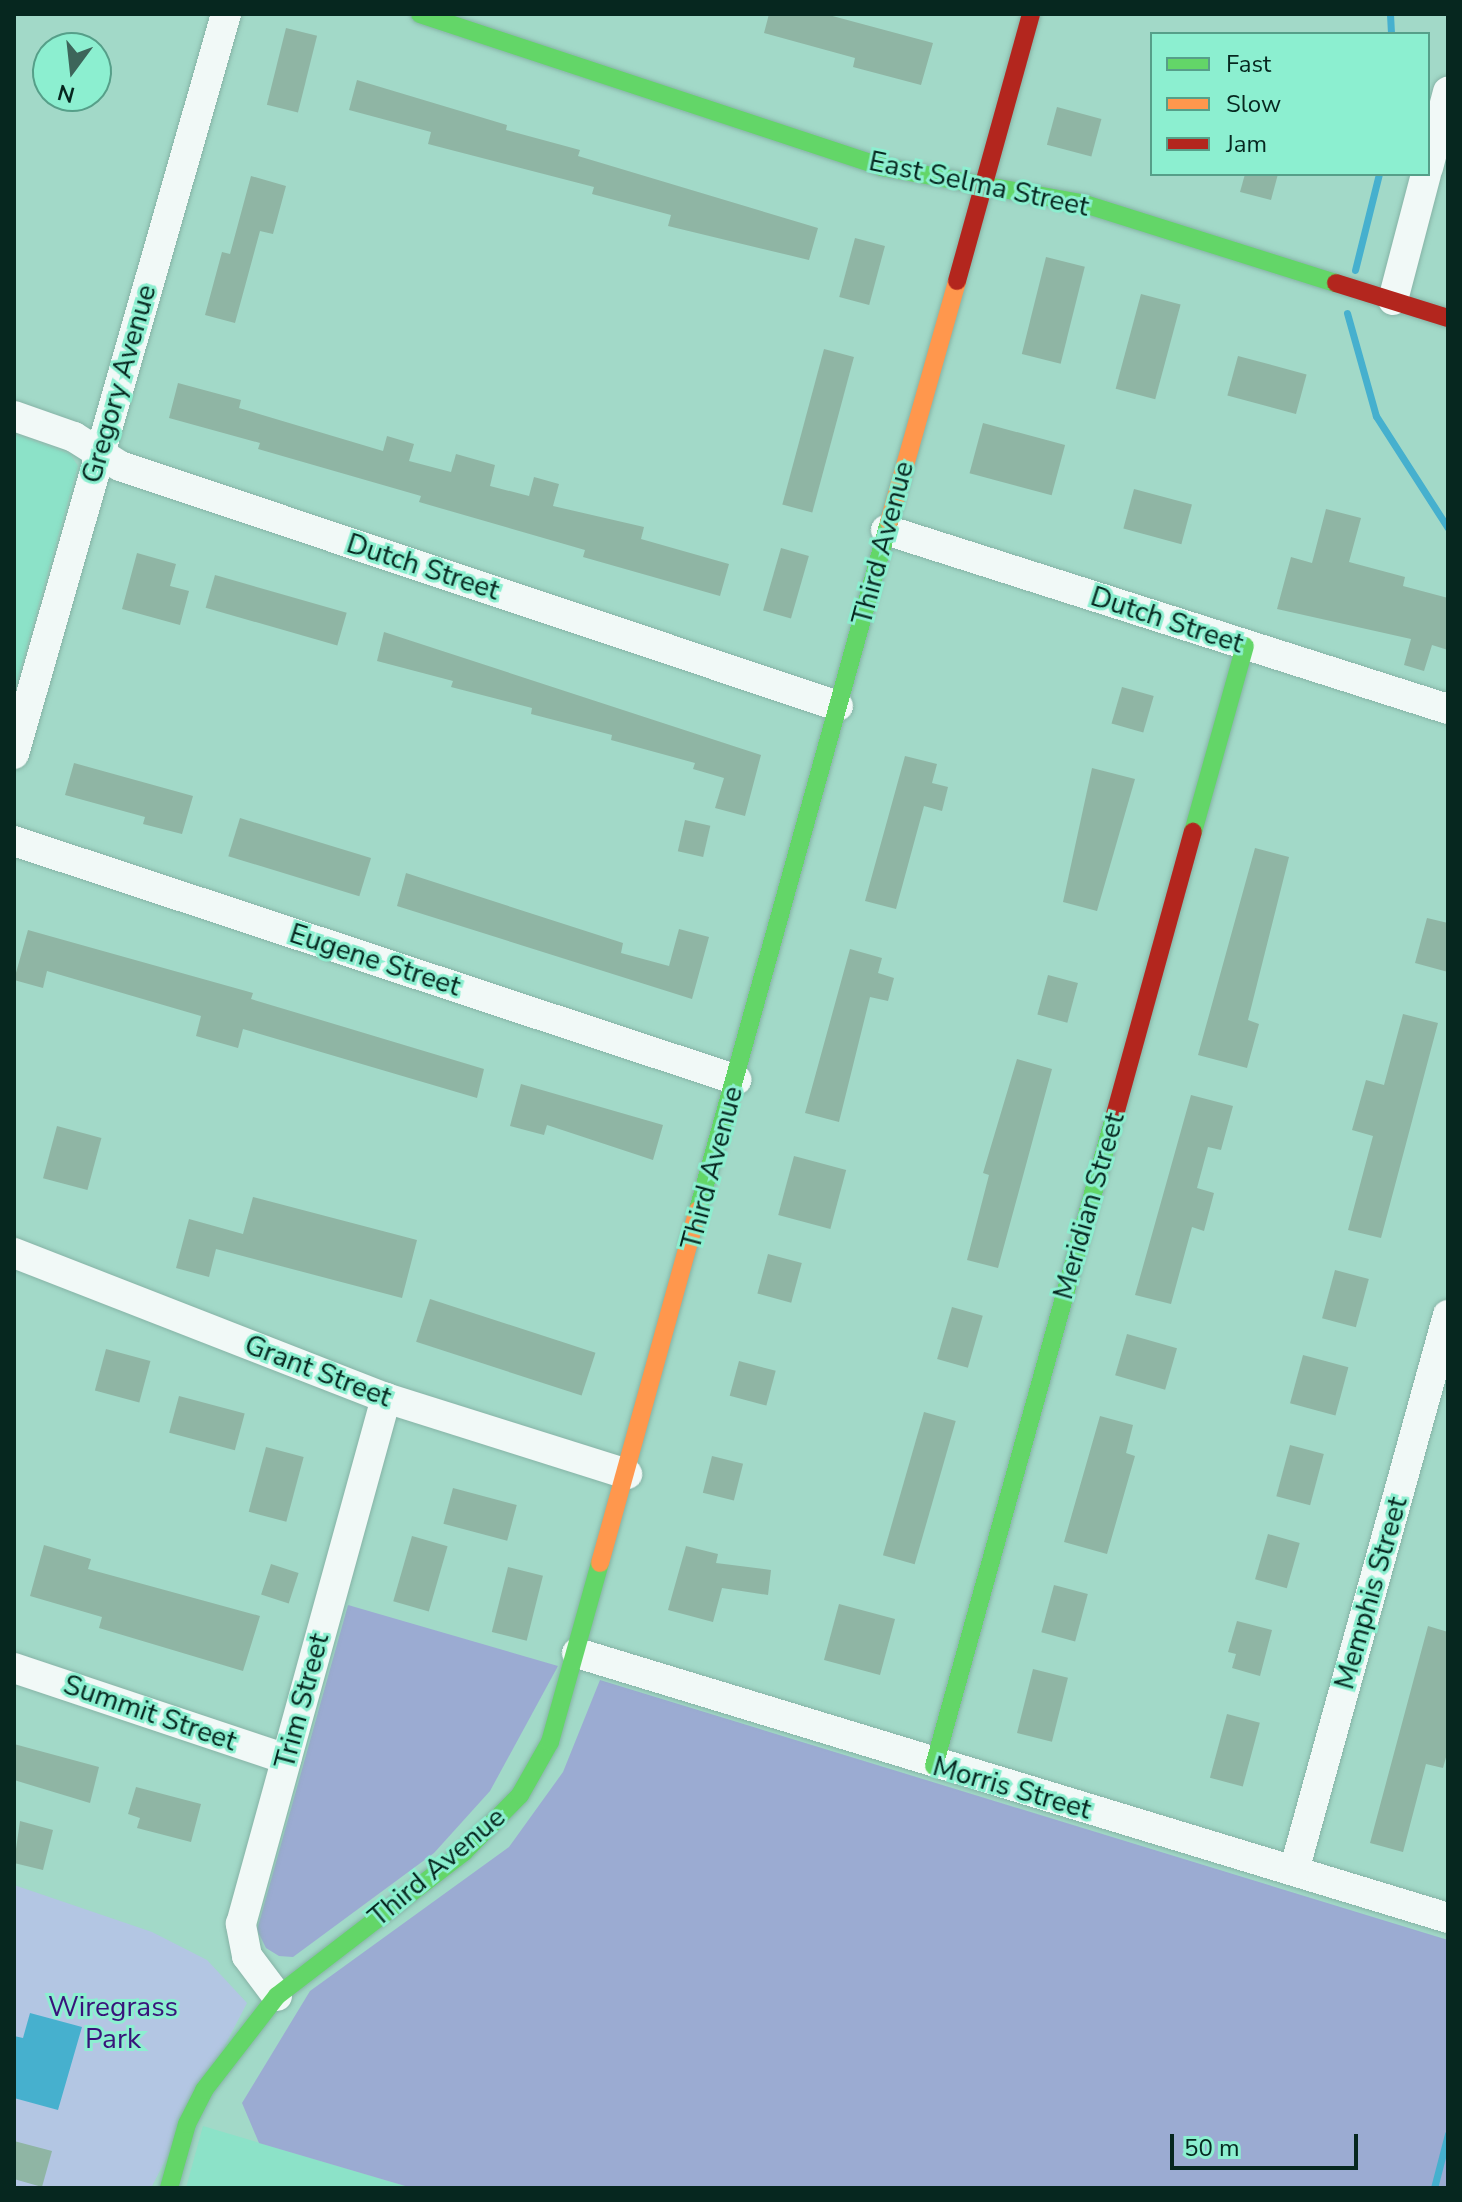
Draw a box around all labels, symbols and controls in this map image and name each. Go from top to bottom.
north arrow [32,32,112,112]
legend [1150,32,1430,176]
text: Fast [1226,48,1271,80]
text: N [54,77,78,110]
text: Slow [1226,88,1281,120]
text: Jam [1226,128,1267,160]
street label: East Selma Street [866,144,1092,224]
street label: Gregory Avenue [75,281,163,487]
street label: Third Avenue [845,458,921,628]
street label: Dutch Street [342,527,504,607]
street label: Dutch Street [1086,580,1248,660]
street label: Eugene Street [285,917,465,1003]
street label: Third Avenue [674,1083,750,1253]
street label: Meridian Street [1046,1109,1132,1303]
street label: Grant Street [240,1328,396,1414]
street label: Memphis Street [1327,1493,1415,1693]
street label: Trim Street [268,1630,336,1772]
street label: Summit Street [59,1668,241,1758]
street label: Morris Street [929,1749,1095,1827]
street label: Third Avenue [362,1800,512,1934]
park label: Wiregrass Park [48,1990,178,2056]
scale bar [1174,2118,1362,2168]
text: 50 m [1184,2132,1240,2164]

